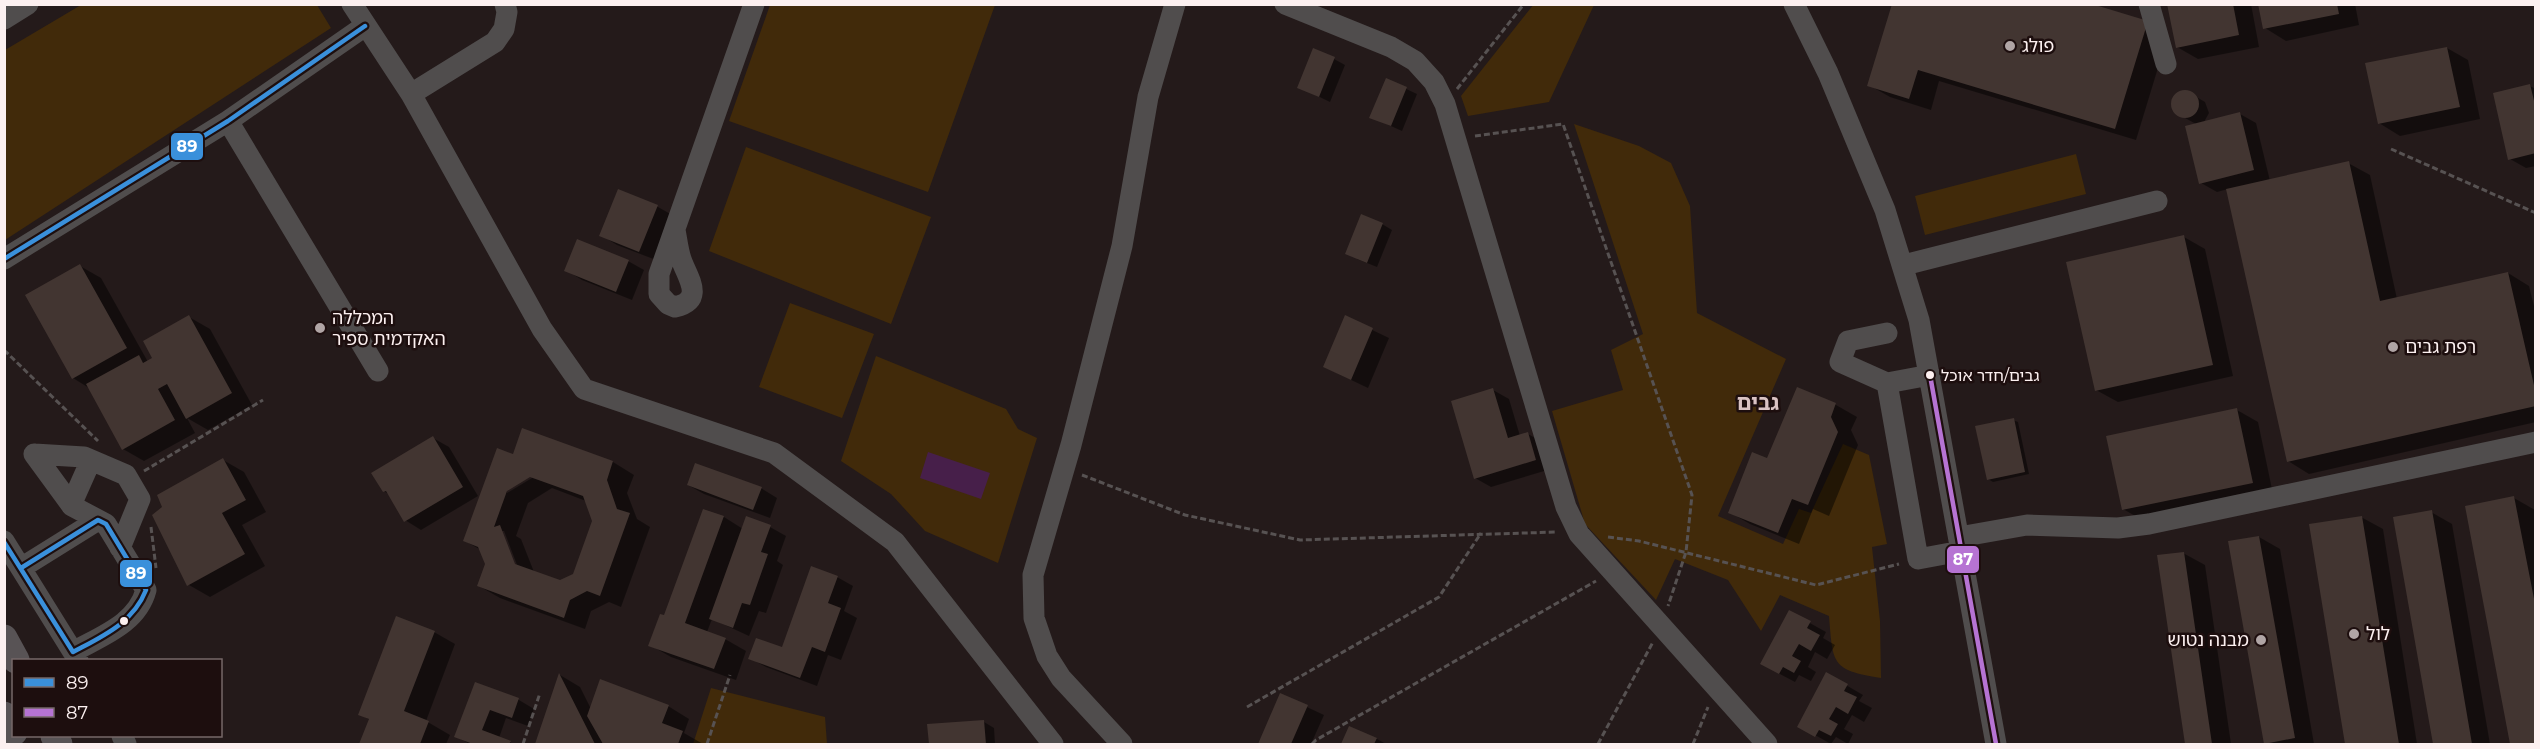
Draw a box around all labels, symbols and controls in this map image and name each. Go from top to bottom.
place label: פולג [2022,35,2054,57]
marker: פולג [2003,39,2017,53]
line badge: 89 [170,132,204,161]
text: 89 [177,137,197,156]
place label: המכללה האקדמית ספיר [332,307,446,350]
marker: המכללה האקדמית ספיר [313,321,327,335]
place label: רפת גבים [2405,336,2476,358]
marker: רפת גבים [2386,340,2400,354]
place label: גבים/חדר אוכל [1941,366,2040,385]
marker: גבים/חדר אוכל [1924,369,1936,381]
district label: גבים [1737,390,1780,415]
line badge: 87 [1946,545,1980,574]
text: 87 [1953,550,1973,569]
line badge: 89 [119,559,153,588]
text: 89 [126,564,146,583]
unlabelled marker [118,615,130,627]
place label: לול [2366,623,2390,645]
marker: לול [2347,627,2361,641]
place label: מבנה נטוש [2168,629,2249,651]
marker: מבנה נטוש [2254,633,2268,647]
legend [12,659,222,737]
text: 89 [66,672,88,694]
text: 87 [66,702,88,724]

